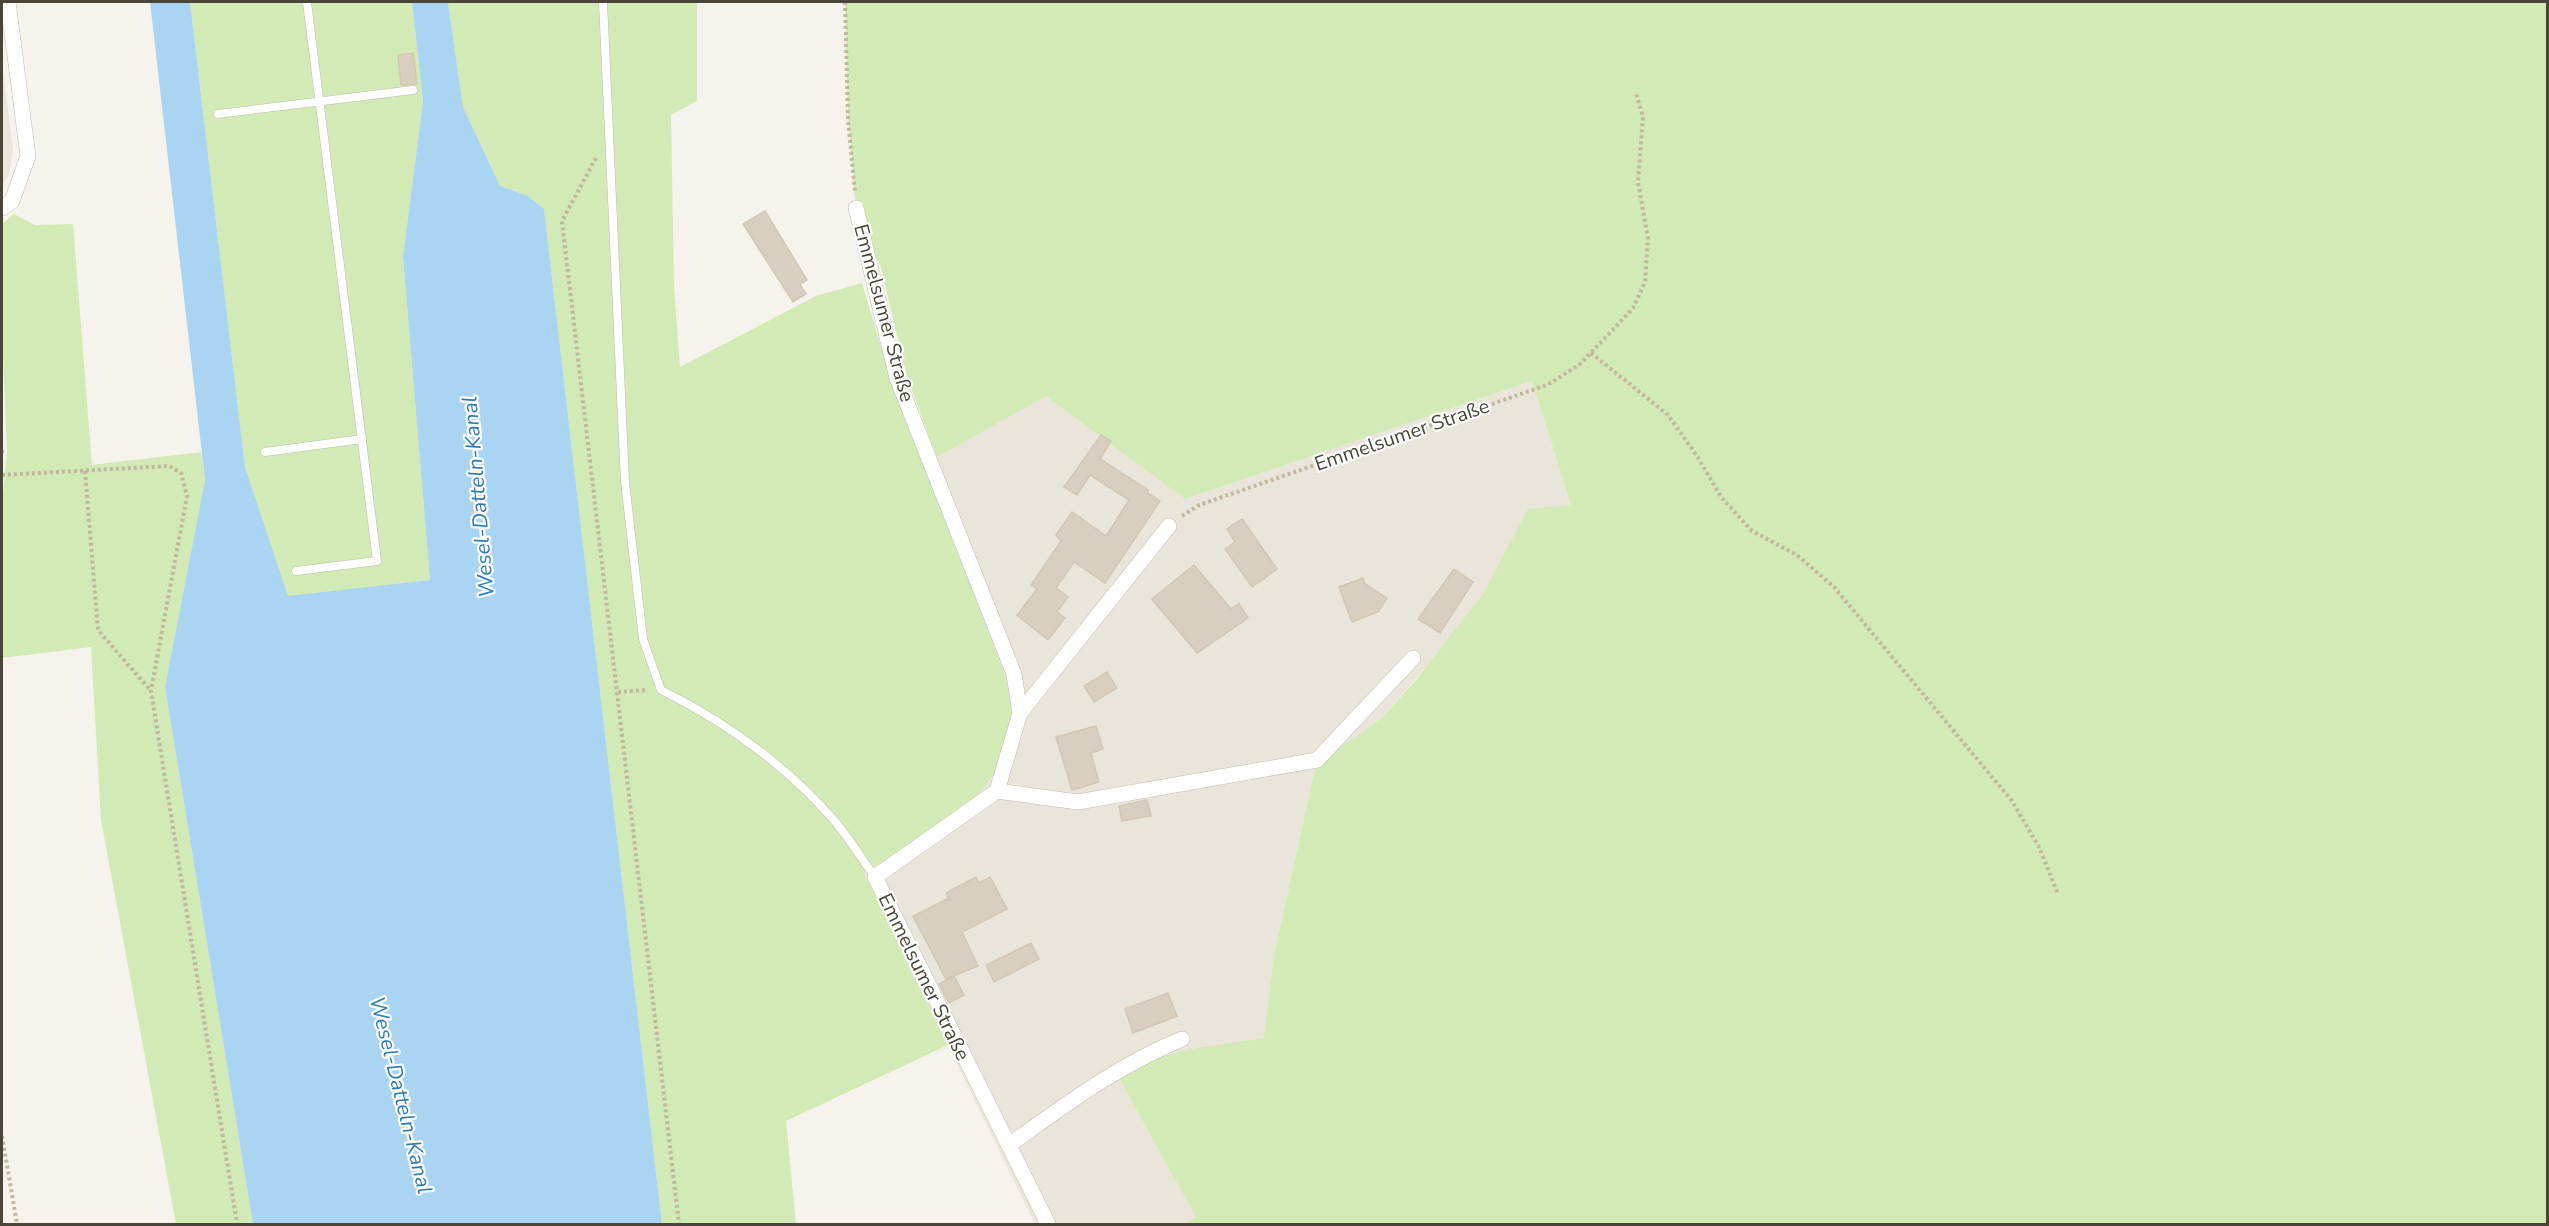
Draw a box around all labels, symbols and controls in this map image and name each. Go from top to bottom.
street label: Emmelsumer Straße [847,221,921,405]
street label: Emmelsumer Straße [1311,392,1493,478]
water label: Wesel-Datteln-Kanal [455,395,501,599]
street label: Emmelsumer Straße [872,889,976,1065]
water label: Wesel-Datteln-Kanal [363,994,439,1196]

